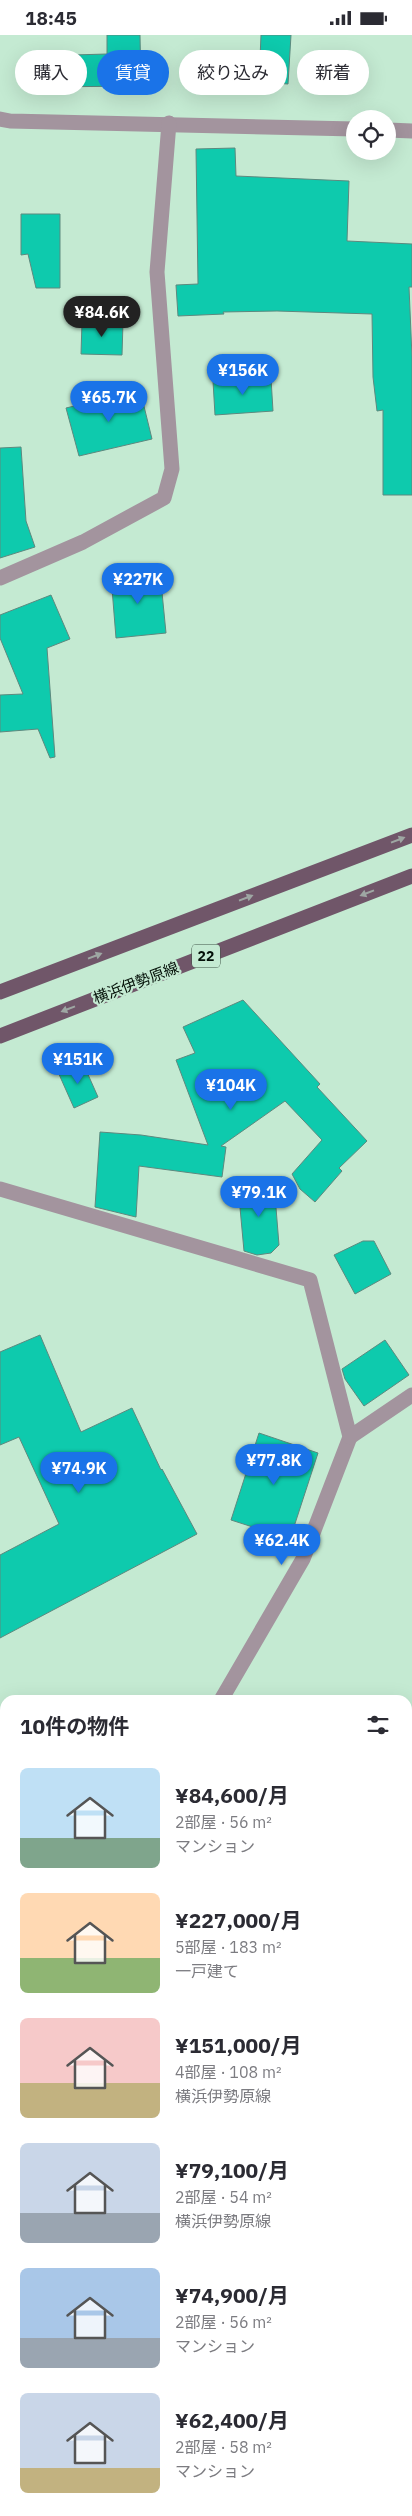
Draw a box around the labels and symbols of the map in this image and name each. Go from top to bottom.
pin: ¥84.6K [61,295,143,338]
pin: ¥156K [208,353,278,396]
pin: ¥65.7K [68,381,150,423]
pin: ¥227K [103,563,173,605]
one-way arrow [391,836,406,844]
one-way arrow [359,890,374,898]
one-way arrow [239,894,254,901]
road number: 22 [192,944,220,967]
one-way arrow [87,952,102,959]
street label: 横浜伊勢原線 [90,958,181,1008]
one-way arrow [60,1005,75,1013]
pin: ¥151K [43,1043,113,1085]
pin: ¥104K [196,1069,266,1111]
pin: ¥79.1K [218,1175,300,1218]
pin: ¥77.8K [233,1443,315,1486]
pin: ¥74.9K [38,1451,120,1494]
pin: ¥62.4K [241,1523,323,1566]

